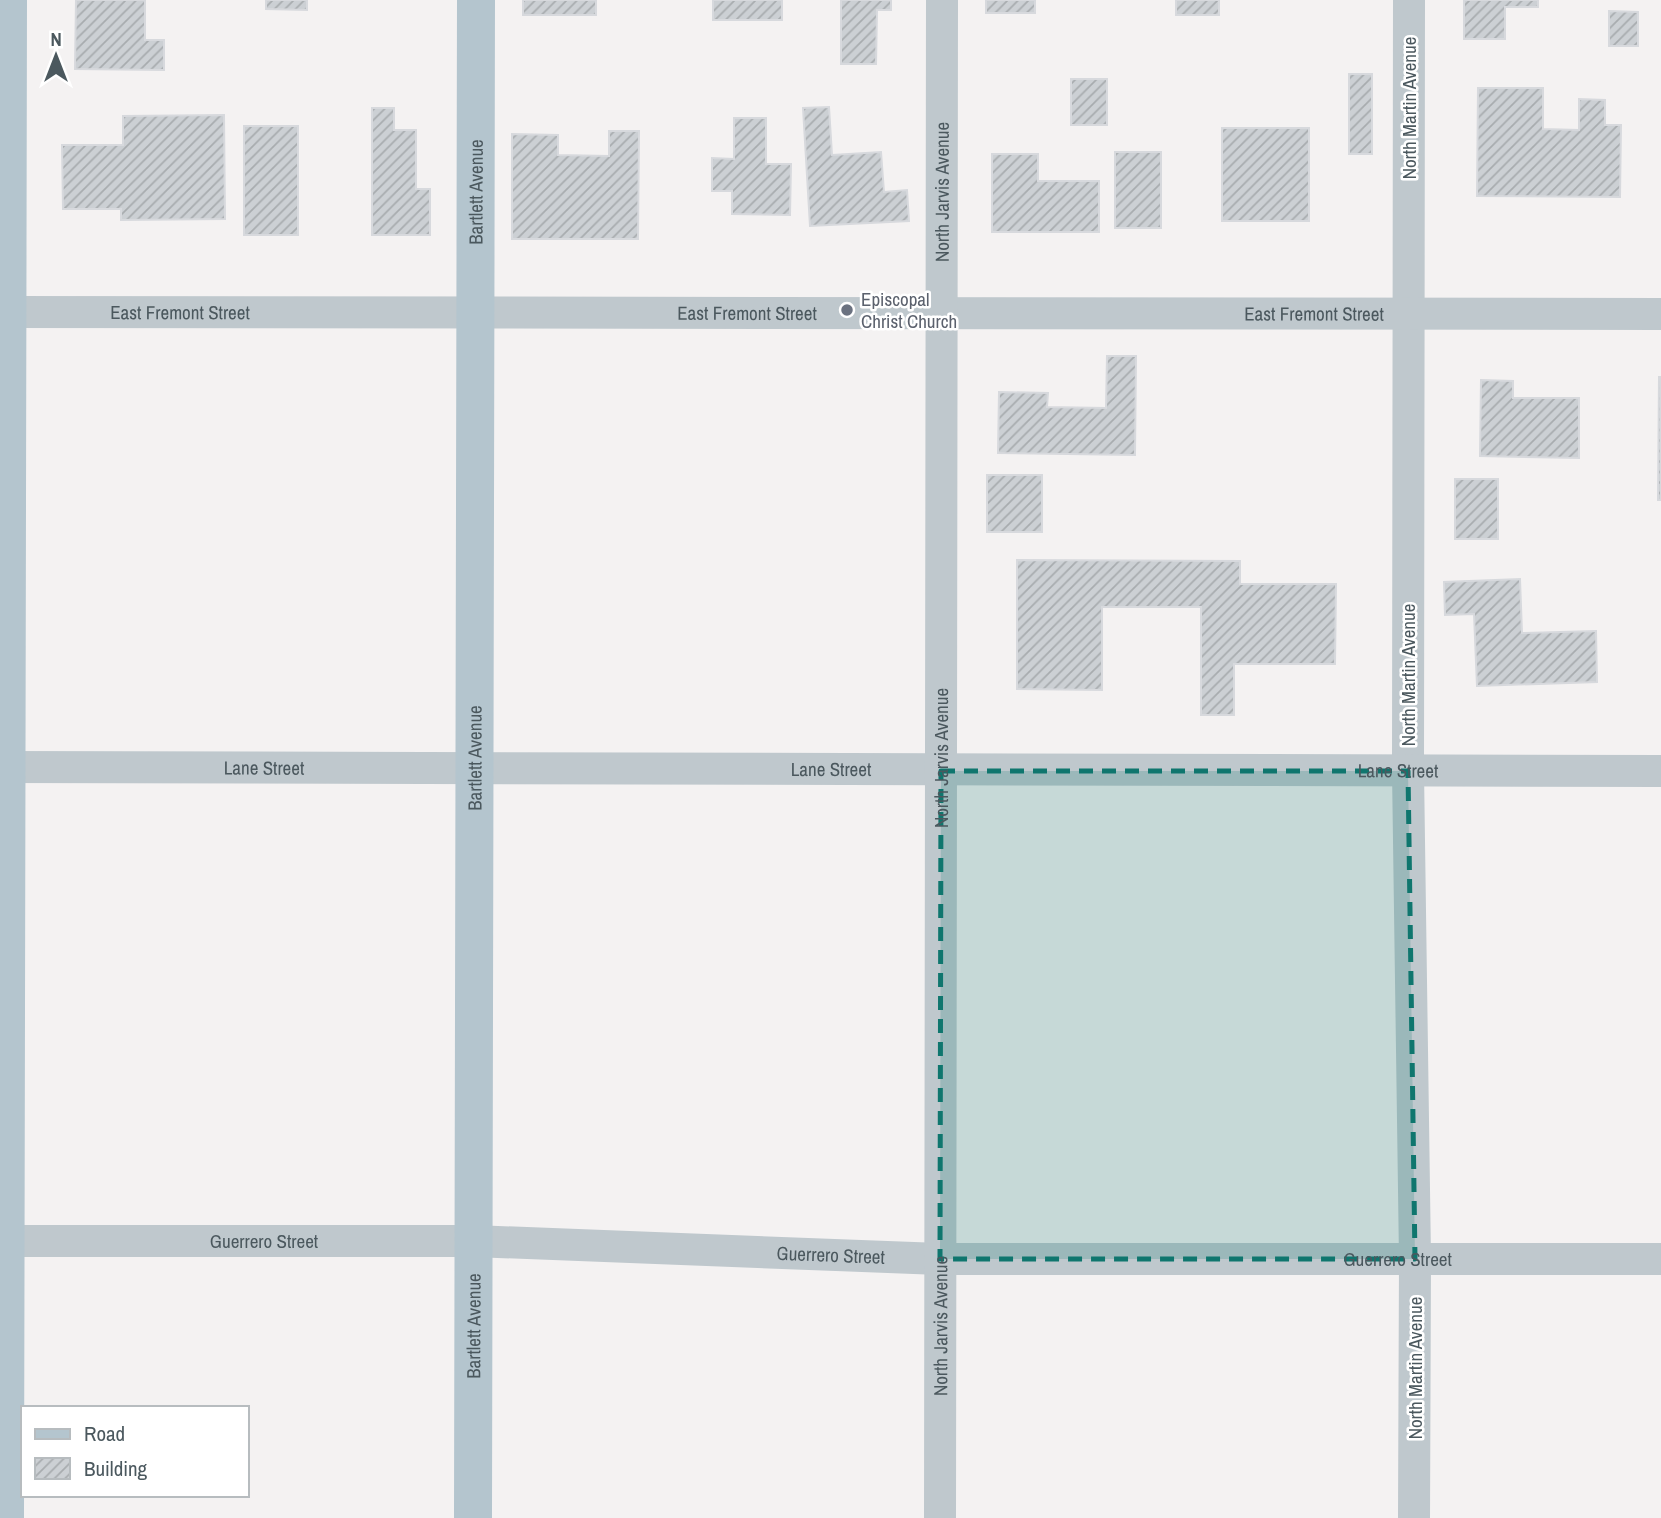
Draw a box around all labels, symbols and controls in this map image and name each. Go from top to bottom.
north arrow [21,21,91,91]
text: N [50,26,62,52]
street label: North Martin Avenue [1396,37,1422,179]
street label: North Jarvis Avenue [929,122,955,262]
street label: Bartlett Avenue [463,139,489,245]
place label: Episcopal Christ Church [861,286,957,334]
street label: East Fremont Street [110,299,250,325]
street label: East Fremont Street [677,300,817,326]
street label: East Fremont Street [1244,300,1384,327]
marker: Episcopal Christ Church [839,302,855,318]
street label: North Martin Avenue [1395,604,1421,746]
street label: North Jarvis Avenue [928,688,954,828]
street label: Bartlett Avenue [461,705,488,811]
street label: Lane Street [224,755,305,781]
street label: Lane Street [791,756,872,782]
street label: Lane Street [1358,757,1439,783]
street label: Guerrero Street [210,1228,319,1254]
street label: Guerrero Street [776,1240,886,1270]
street label: Guerrero Street [1343,1246,1452,1272]
street label: North Jarvis Avenue [927,1256,953,1396]
street label: Bartlett Avenue [460,1273,486,1379]
street label: North Martin Avenue [1402,1297,1428,1439]
legend [21,1406,248,1497]
text: Road [84,1419,125,1448]
text: Building [84,1454,148,1483]

